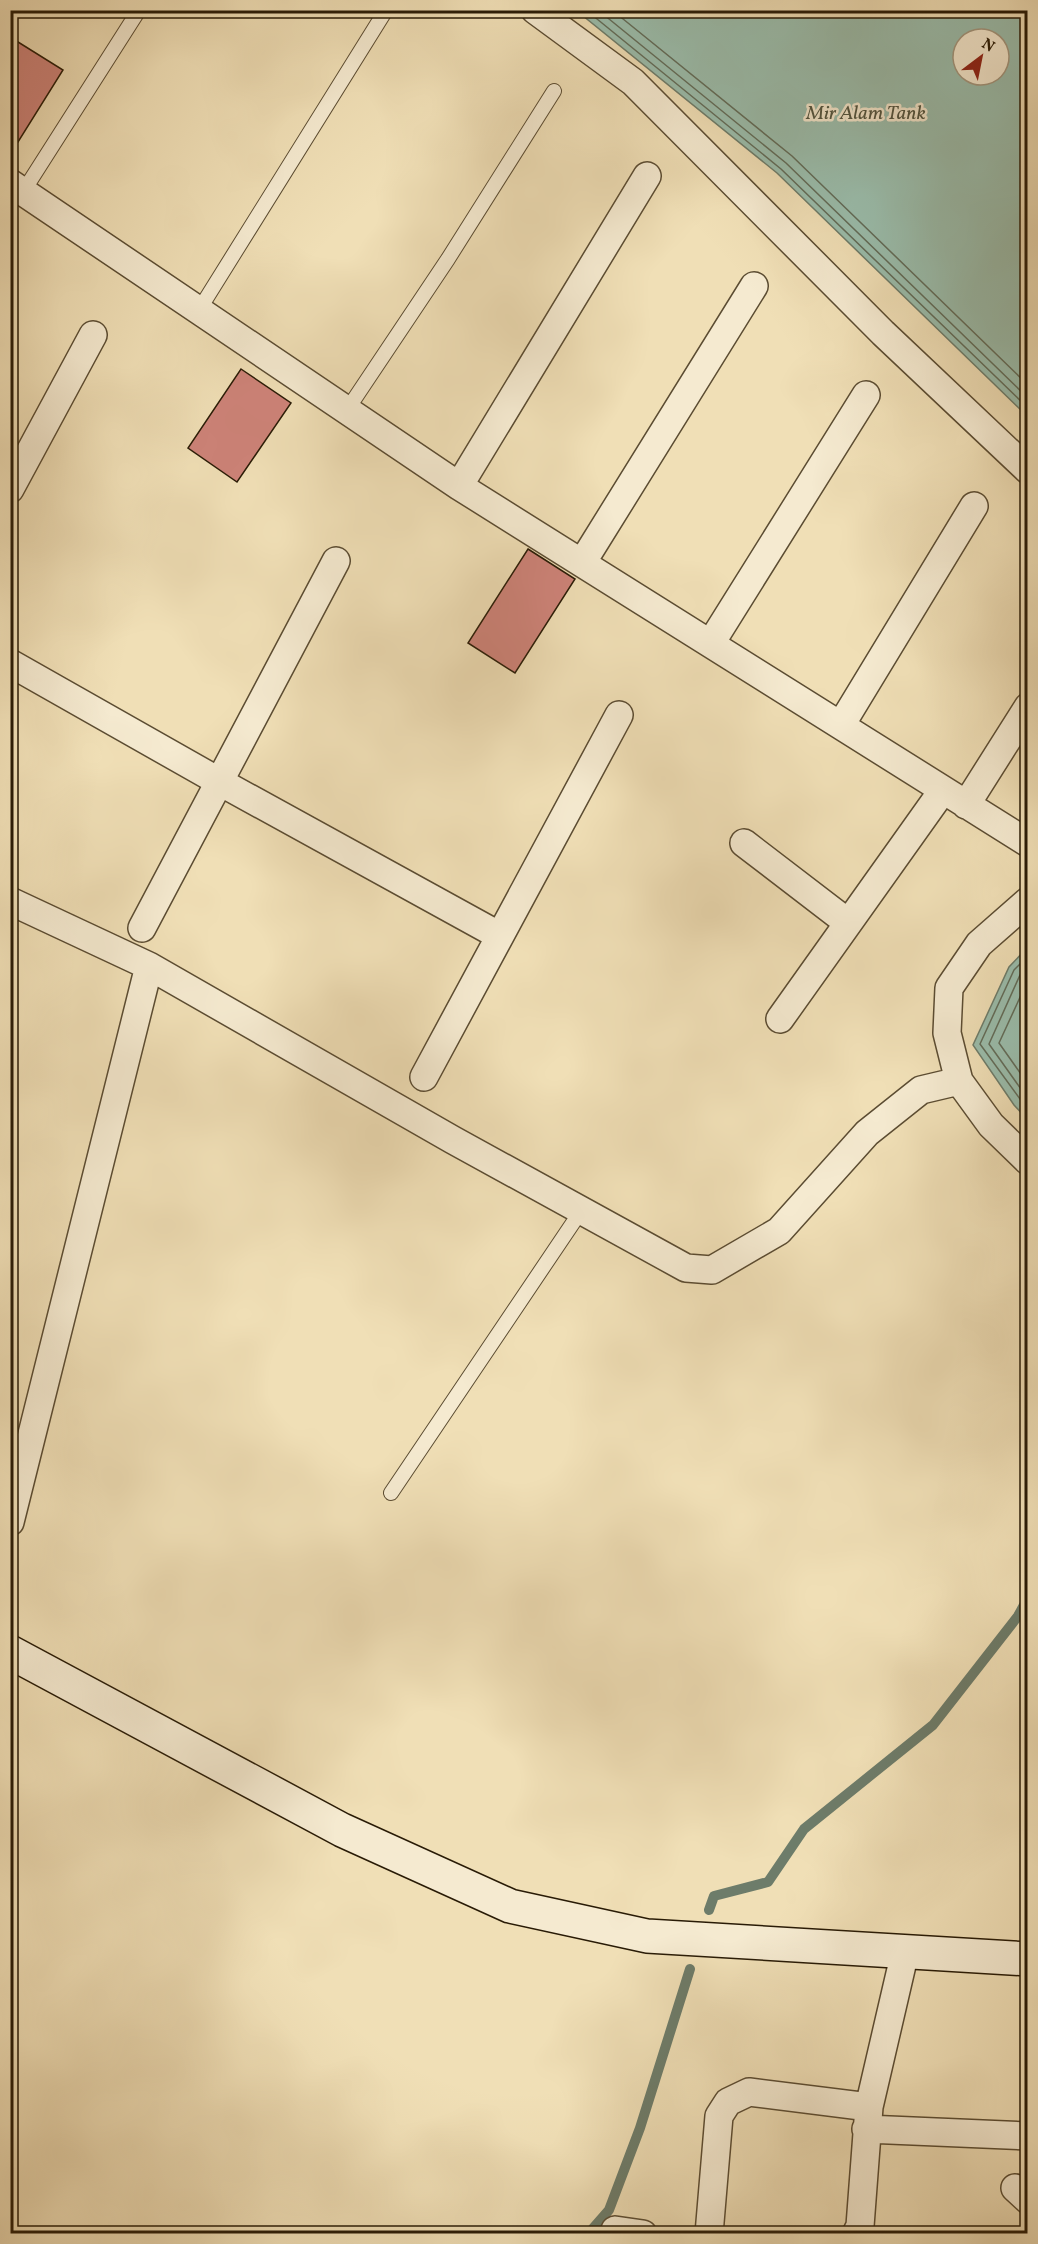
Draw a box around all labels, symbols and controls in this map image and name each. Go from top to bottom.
north arrow [951,27,1011,87]
text: N [977,34,999,59]
water label: Mir Alam Tank [805,100,926,128]

